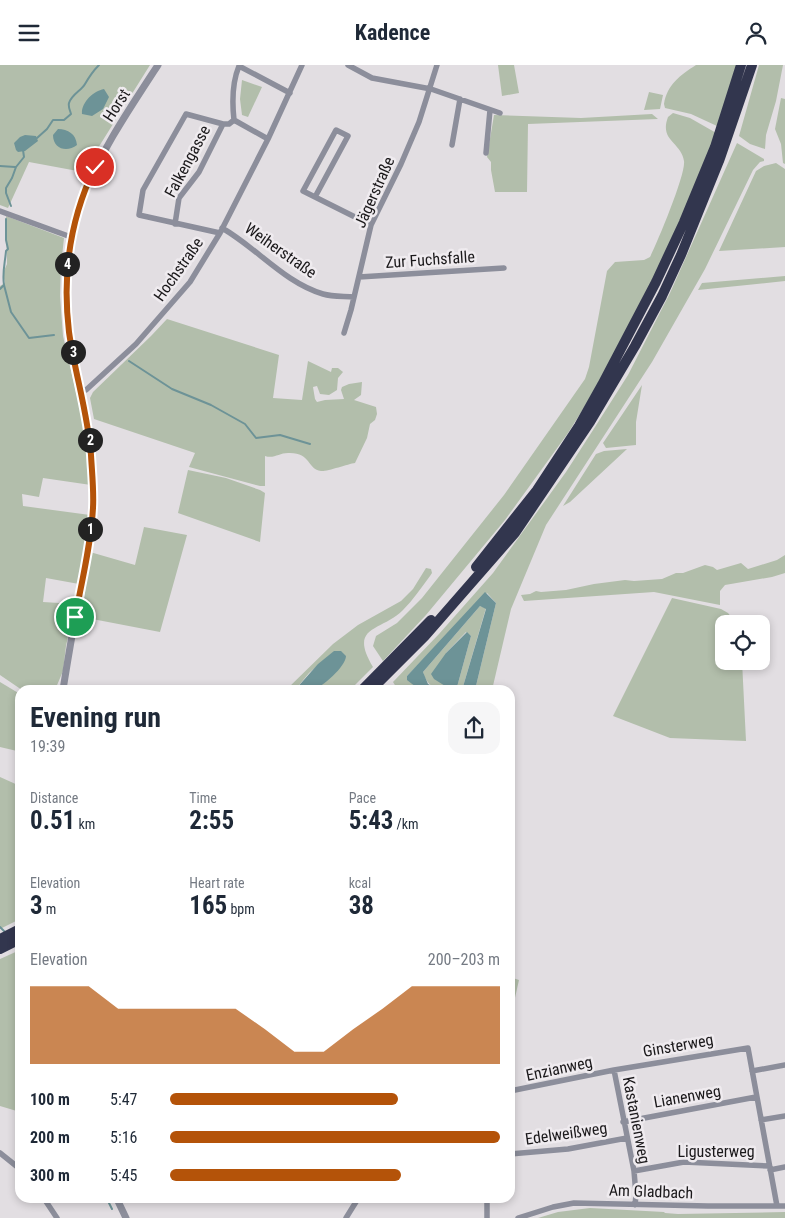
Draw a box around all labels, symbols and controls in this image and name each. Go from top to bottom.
icon: menu [15,19,43,47]
icon: person [742,19,770,47]
text: Kadence [355,20,430,45]
street label: Horst [99,85,134,125]
street label: Falkengasse [161,122,214,200]
pin [74,146,116,188]
icon: check [81,153,109,181]
street label: Jägerstraße [350,154,399,231]
street label: Weiherstraße [241,219,320,282]
street label: Hochstraße [150,234,207,305]
street label: Zur Fuchsfalle [385,247,475,272]
pin: 4 [54,251,80,277]
text: 4 [64,256,71,272]
pin: 3 [60,339,86,365]
text: 3 [70,344,77,360]
pin: 2 [78,427,102,453]
text: 2 [87,432,94,448]
pin: 1 [78,517,102,541]
text: 1 [87,521,94,537]
pin [54,596,96,638]
icon: arrive [61,603,89,631]
map controls [715,615,770,670]
button: locate [715,615,770,670]
text: Evening run [30,701,161,734]
button: share [448,702,500,754]
text: 19:39 [30,737,65,756]
text: Distance [30,790,78,806]
text: Time [189,790,217,806]
text: Pace [349,790,376,806]
text: 0.51 [30,806,75,835]
text: 2:55 [189,806,234,835]
text: 5:43 [349,806,393,835]
text: km [75,816,95,832]
text: /km [393,816,419,832]
text: Elevation [30,875,80,891]
text: Heart rate [189,875,245,891]
text: kcal [349,875,371,891]
text: 3 [30,891,43,920]
text: 165 [189,891,227,920]
text: 38 [349,891,374,920]
text: m [43,901,56,917]
text: bpm [227,901,255,917]
text: Elevation [30,950,88,969]
text: 200–203 m [428,950,500,969]
street label: Ginsterweg [641,1030,715,1061]
street label: Enzianweg [524,1052,594,1085]
street label: Kastanienweg [619,1075,654,1165]
street label: Lianenweg [652,1081,722,1112]
text: 100 m [30,1090,70,1109]
text: 5:47 [110,1090,137,1109]
street label: Edelweißweg [524,1118,608,1149]
text: 200 m [30,1128,70,1147]
text: 5:16 [110,1128,137,1147]
street label: Ligusterweg [677,1142,755,1161]
text: 300 m [30,1166,70,1185]
text: 5:45 [110,1166,137,1185]
street label: Am Gladbach [609,1181,693,1202]

